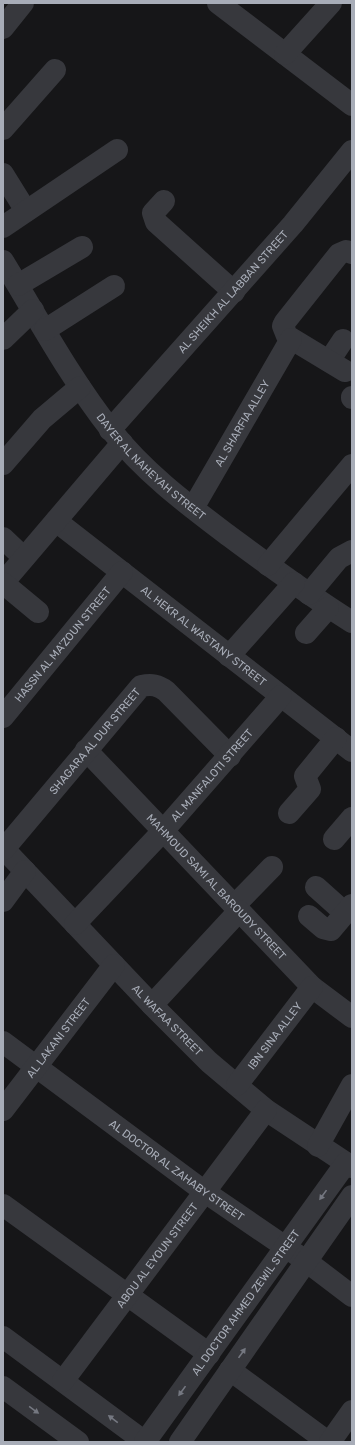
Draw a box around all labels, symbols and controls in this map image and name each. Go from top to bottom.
street label: AL SHEIKH AL LABBAN STREET [175,228,291,356]
street label: AL SHARFIA ALLEY [212,378,273,469]
street label: DAYER AL NAHEYAH STREET [94,411,208,523]
street label: AL HEKR AL WASTANY STREET [138,583,269,689]
street label: HASSN AL MA'ZOUN STREET [12,584,114,705]
street label: SHAGARA AL DUR STREET [47,685,144,797]
street label: AL MANFALOTI STREET [168,726,256,825]
street label: MAHMOUD SAMI AL BAROUDY STREET [144,812,289,963]
street label: AL WAFAA STREET [129,982,205,1059]
street label: AL LAKANI STREET [24,995,94,1081]
street label: IBN SINA ALLEY [245,1000,305,1072]
street label: AL DOCTOR AL ZAHABY STREET [107,1117,247,1224]
one-way arrow [319,1190,327,1200]
street label: ABOU AL EYOUN STREET [114,1200,201,1311]
street label: AL DOCTOR AHMED ZEWIL STREET [189,1227,303,1378]
one-way arrow [238,1347,246,1358]
one-way arrow [177,1386,186,1397]
one-way arrow [29,1406,40,1414]
one-way arrow [108,1415,119,1423]

